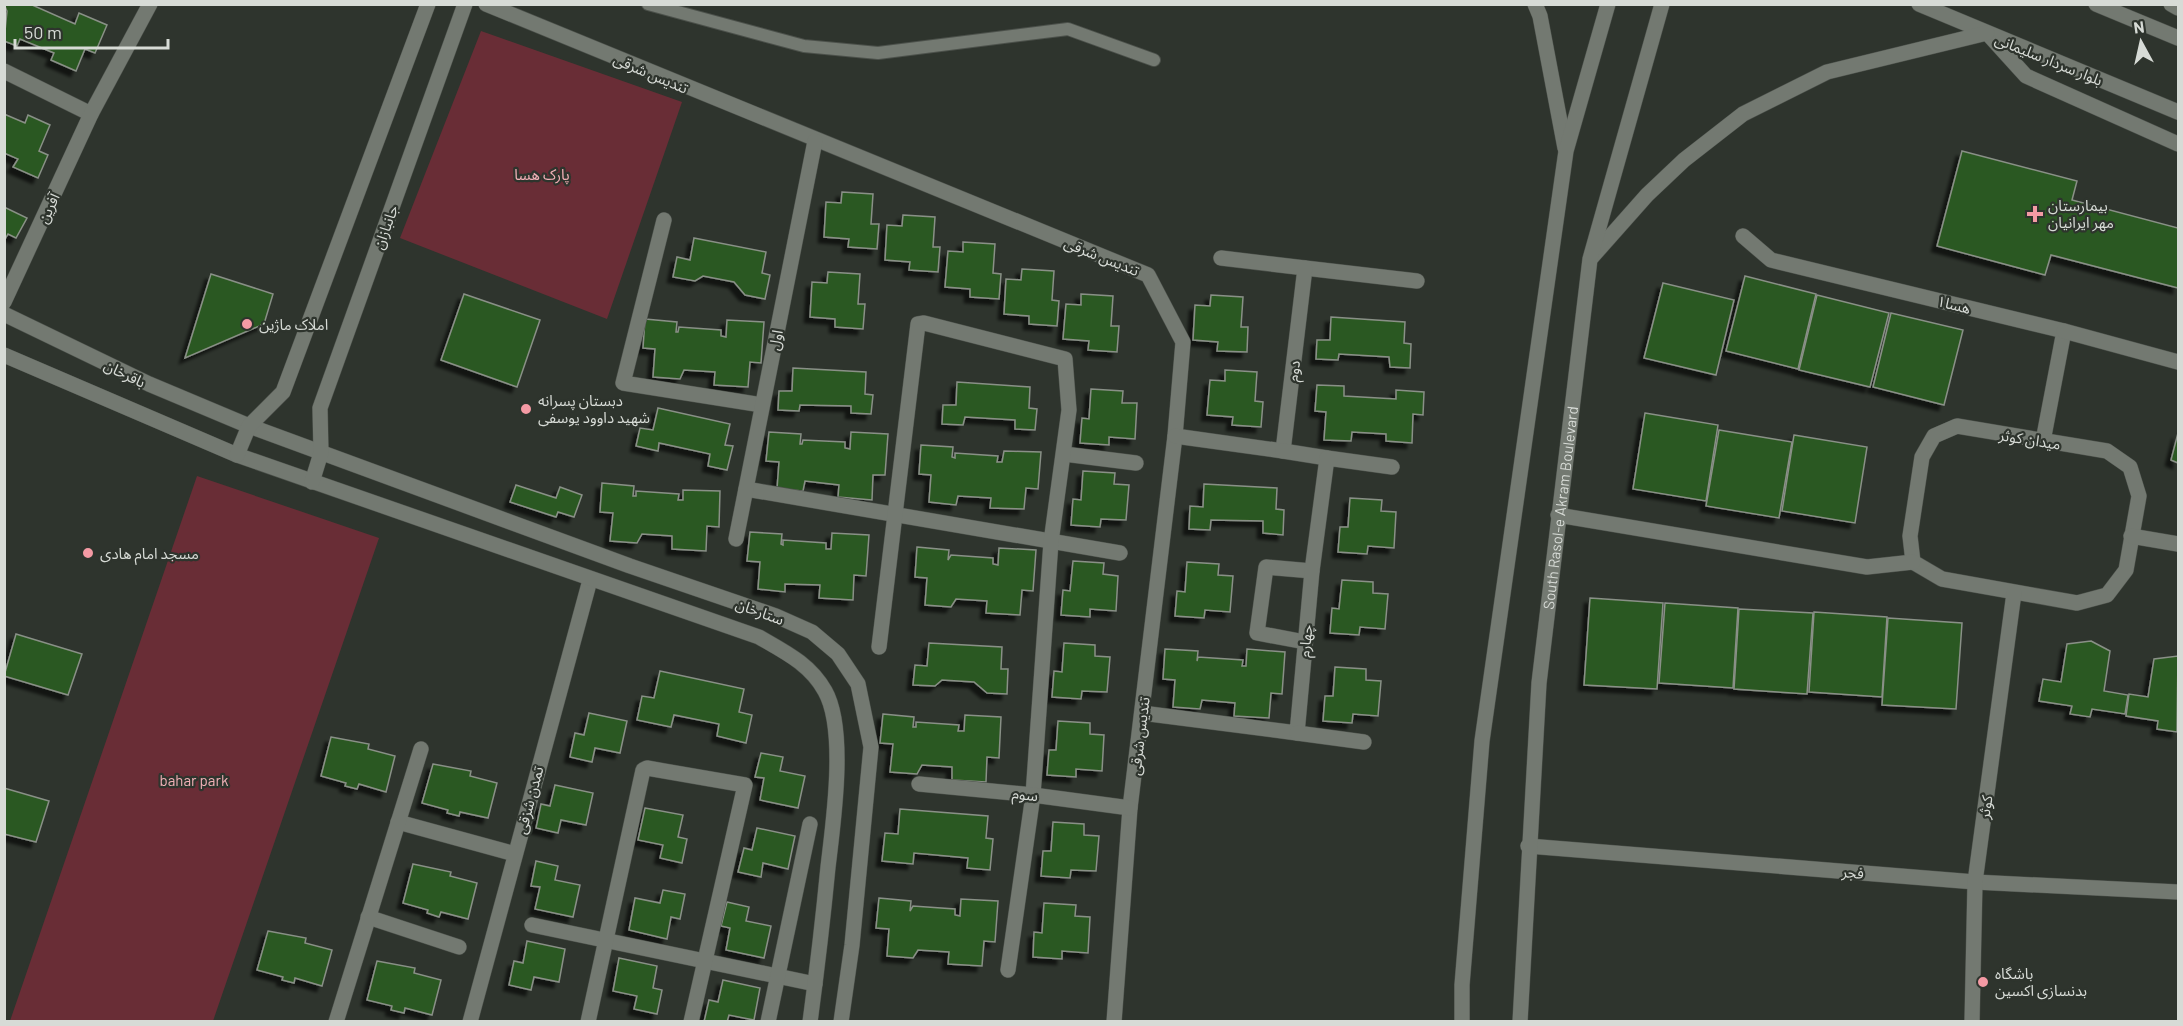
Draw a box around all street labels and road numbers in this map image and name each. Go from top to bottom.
street label: بلوار سردار سلیمانی [1992,29,2105,90]
street label: تندیس شرقی [611,49,691,98]
street label: آفرین [33,190,64,226]
street label: جانبازان [369,202,402,252]
street label: تندیس شرقی [1062,233,1142,280]
street label: هسا۱ [1935,291,1973,317]
street label: اول [764,328,787,352]
street label: باقرخان [101,355,149,392]
street label: دوم [1283,359,1306,383]
street label: South Rasol-e Akram Boulevard [1539,405,1581,610]
street label: میدان کوثر [1997,425,2062,454]
street label: ستارخان [733,594,787,629]
street label: چهارم [1295,624,1318,658]
street label: تندیس شرقی [1125,696,1154,776]
street label: تمدن شزقی [511,764,548,836]
street label: سوم [1011,784,1039,807]
street label: کوثر [1974,793,1997,821]
street label: فجر [1840,862,1865,883]

